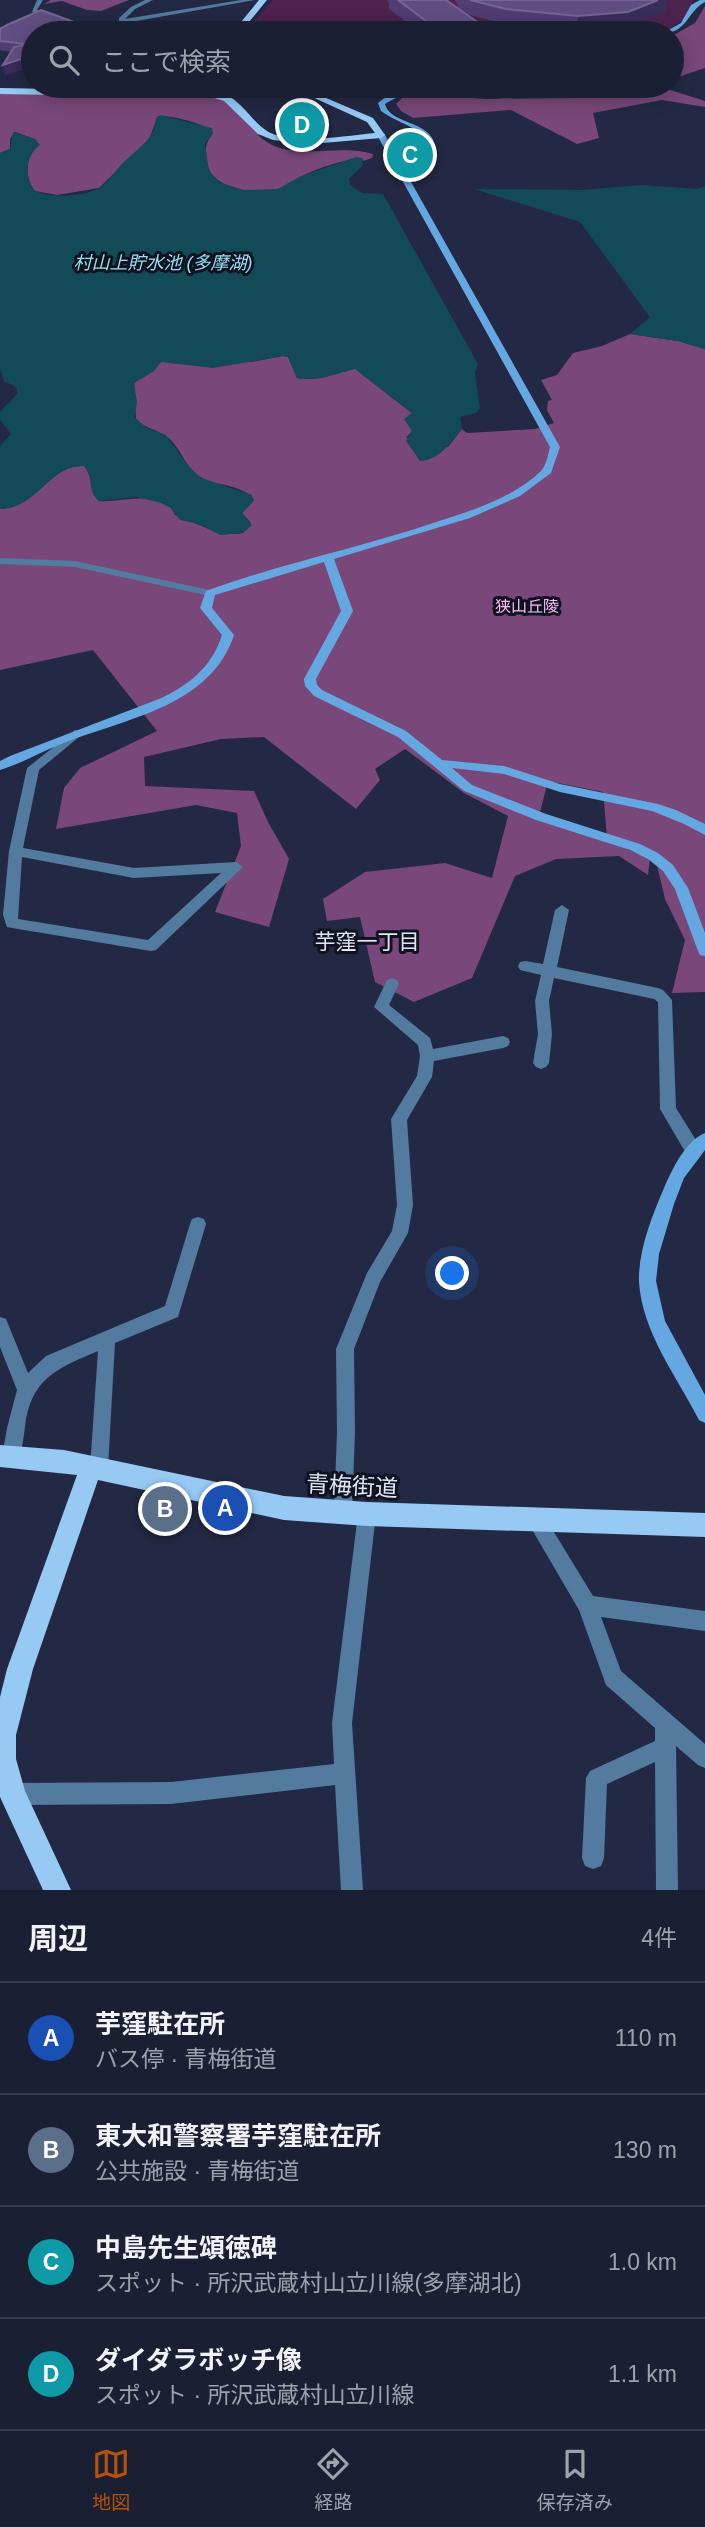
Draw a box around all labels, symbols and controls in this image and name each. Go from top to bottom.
search box [21,21,684,98]
icon: search [45,41,83,79]
text: ここで検索 [101,47,231,77]
pin: D [279,99,325,151]
pin: C [387,129,433,181]
water label: 村山上貯水池 (多摩湖) [74,253,253,273]
park label: 狭山丘陵 [495,598,559,615]
district label: 芋窪一丁目 [315,930,420,953]
your location [435,1256,469,1290]
street label: 青梅街道 [305,1471,399,1501]
pin: A [202,1482,248,1534]
pin: B [142,1483,188,1535]
text: 周辺 [28,1922,88,1955]
text: 4件 [641,1925,677,1951]
text: 芋窪駐在所 [95,2009,225,2039]
text: A [43,2025,59,2051]
text: 110 m [615,2025,677,2051]
text: バス停 · 青梅街道 [95,2046,276,2072]
text: 東大和警察署芋窪駐在所 [95,2121,381,2151]
text: B [43,2137,59,2163]
text: 130 m [613,2137,677,2163]
text: 公共施設 · 青梅街道 [95,2158,299,2184]
text: 中島先生頌徳碑 [95,2233,277,2263]
text: C [43,2249,59,2275]
text: 1.0 km [608,2249,677,2275]
text: スポット · 所沢武蔵村山立川線(多摩湖北) [95,2270,522,2296]
text: ダイダラボッチ像 [95,2345,302,2375]
text: D [43,2361,59,2387]
text: 1.1 km [608,2361,677,2387]
text: スポット · 所沢武蔵村山立川線 [95,2382,414,2408]
tab: 地図 [92,2445,130,2514]
tab: 経路 [314,2445,353,2514]
tab: 保存済み [537,2445,613,2514]

